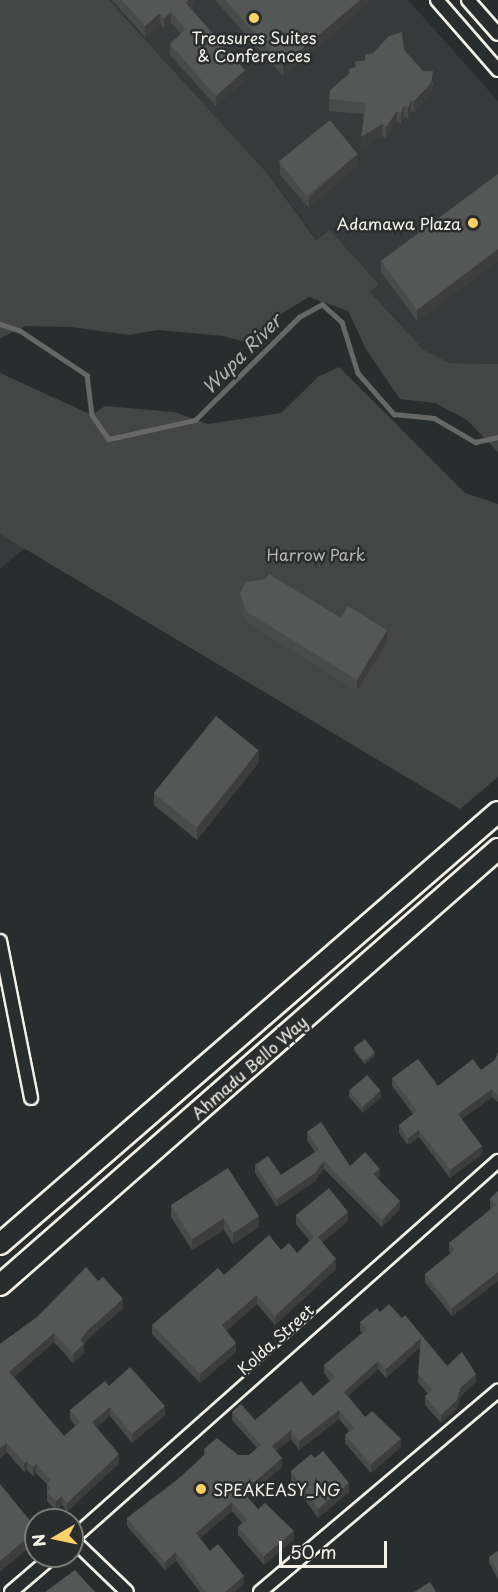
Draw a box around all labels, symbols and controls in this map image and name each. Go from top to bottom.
marker: Treasures Suites & Conferences [247,11,261,25]
place label: Treasures Suites & Conferences [191,27,317,65]
place label: Adamawa Plaza [337,213,461,233]
marker: Adamawa Plaza [466,216,480,230]
water label: Wupa River [199,311,285,397]
park label: Harrow Park [267,544,365,564]
street label: Ahmadu Bello Way [187,1011,311,1123]
street label: Kolda Street [233,1300,317,1378]
place label: SPEAKEASY_NG [213,1479,341,1499]
marker: SPEAKEASY_NG [194,1482,208,1496]
north arrow [24,1508,84,1568]
scale bar [282,1529,390,1567]
text: N [25,1532,51,1549]
text: 50 m [290,1538,337,1565]

